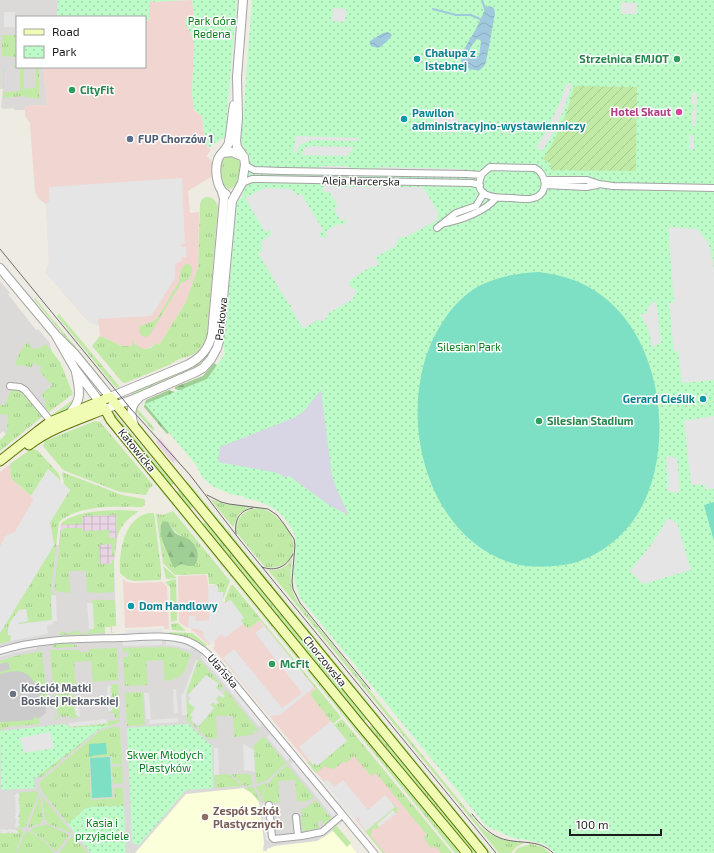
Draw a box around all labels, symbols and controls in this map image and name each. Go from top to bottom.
park label: Park Góra Redena [188,14,236,40]
legend [16,16,146,68]
text: Road [52,24,80,38]
text: Park [52,44,77,58]
place label: Chałupa z Istebnej [425,46,476,73]
place label: Strzelnica EMJOT [579,52,669,65]
marker: Chałupa z Istebnej [412,54,422,64]
marker: Strzelnica EMJOT [672,54,682,64]
place label: CityFit [80,83,114,97]
marker: CityFit [67,85,77,95]
place label: Hotel Skaut [611,105,671,118]
place label: Pawilon administracyjno-wystawienniczy [412,106,586,133]
marker: Hotel Skaut [674,107,684,117]
marker: Pawilon administracyjno-wystawienniczy [399,114,409,124]
place label: FUP Chorzów 1 [138,132,213,145]
marker: FUP Chorzów 1 [125,134,135,144]
street label: Aleja Harcerska [322,173,400,189]
street label: Parkowa [212,297,229,341]
park label: Silesian Park [437,340,501,353]
place label: Gerard Cieślik [623,392,696,405]
marker: Gerard Cieślik [698,394,708,404]
place label: Silesian Stadium [547,414,634,427]
marker: Silesian Stadium [534,416,544,426]
street label: Katowicka [116,425,159,474]
place label: Dom Handlowy [139,599,219,613]
marker: Dom Handlowy [126,601,136,611]
street label: Chorzowska [301,633,350,689]
street label: Ułańska [205,651,242,690]
place label: McFit [280,657,310,670]
marker: McFit [267,659,277,669]
place label: Kościół Matki Boskiej Piekarskiej [21,681,119,708]
marker: Kościół Matki Boskiej Piekarskiej [8,689,18,699]
park label: Skwer Młodych Plastyków [127,748,203,774]
place label: Zespół Szkół Plastycznych [213,804,283,831]
scale bar [570,811,661,837]
marker: Zespół Szkół Plastycznych [200,812,210,822]
park label: Kasia i przyjaciele [75,816,129,843]
text: 100 m [576,817,608,831]

